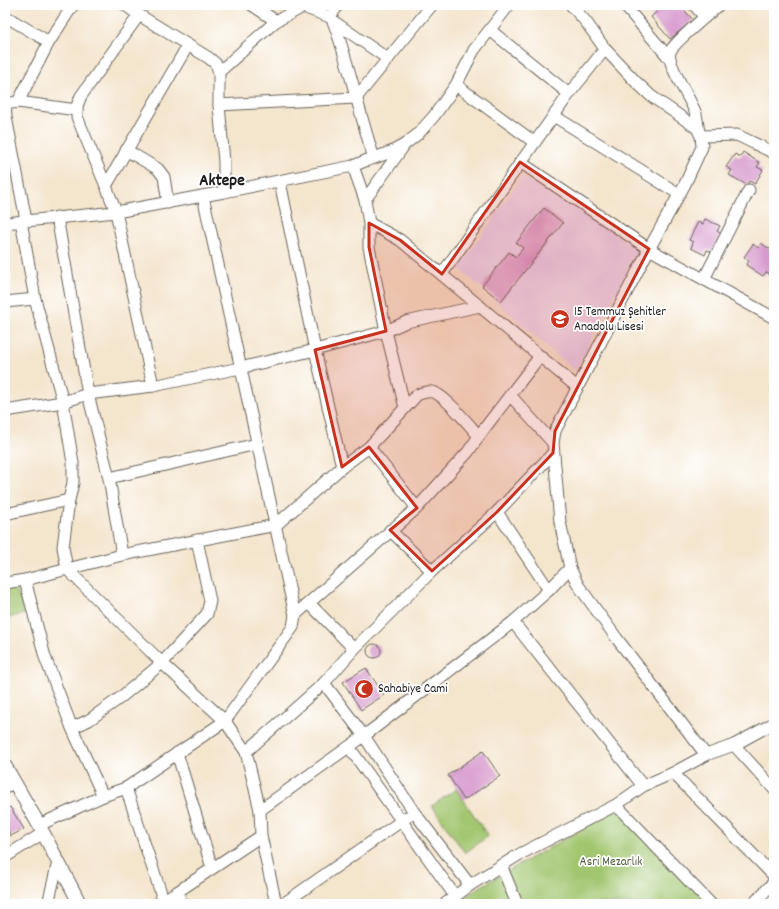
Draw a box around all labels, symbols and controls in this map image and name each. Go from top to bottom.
district label: Aktepe [199,170,245,194]
place label: 15 Temmuz Şehitler Anadolu Lisesi [574,303,666,337]
school or university icon: 15 Temmuz Şehitler Anadolu Lisesi [549,308,571,330]
mosque icon: Sahabiye Cami [353,678,375,700]
place label: Sahabiye Cami [378,680,448,699]
park label: Asri Mezarlık [580,853,642,872]

